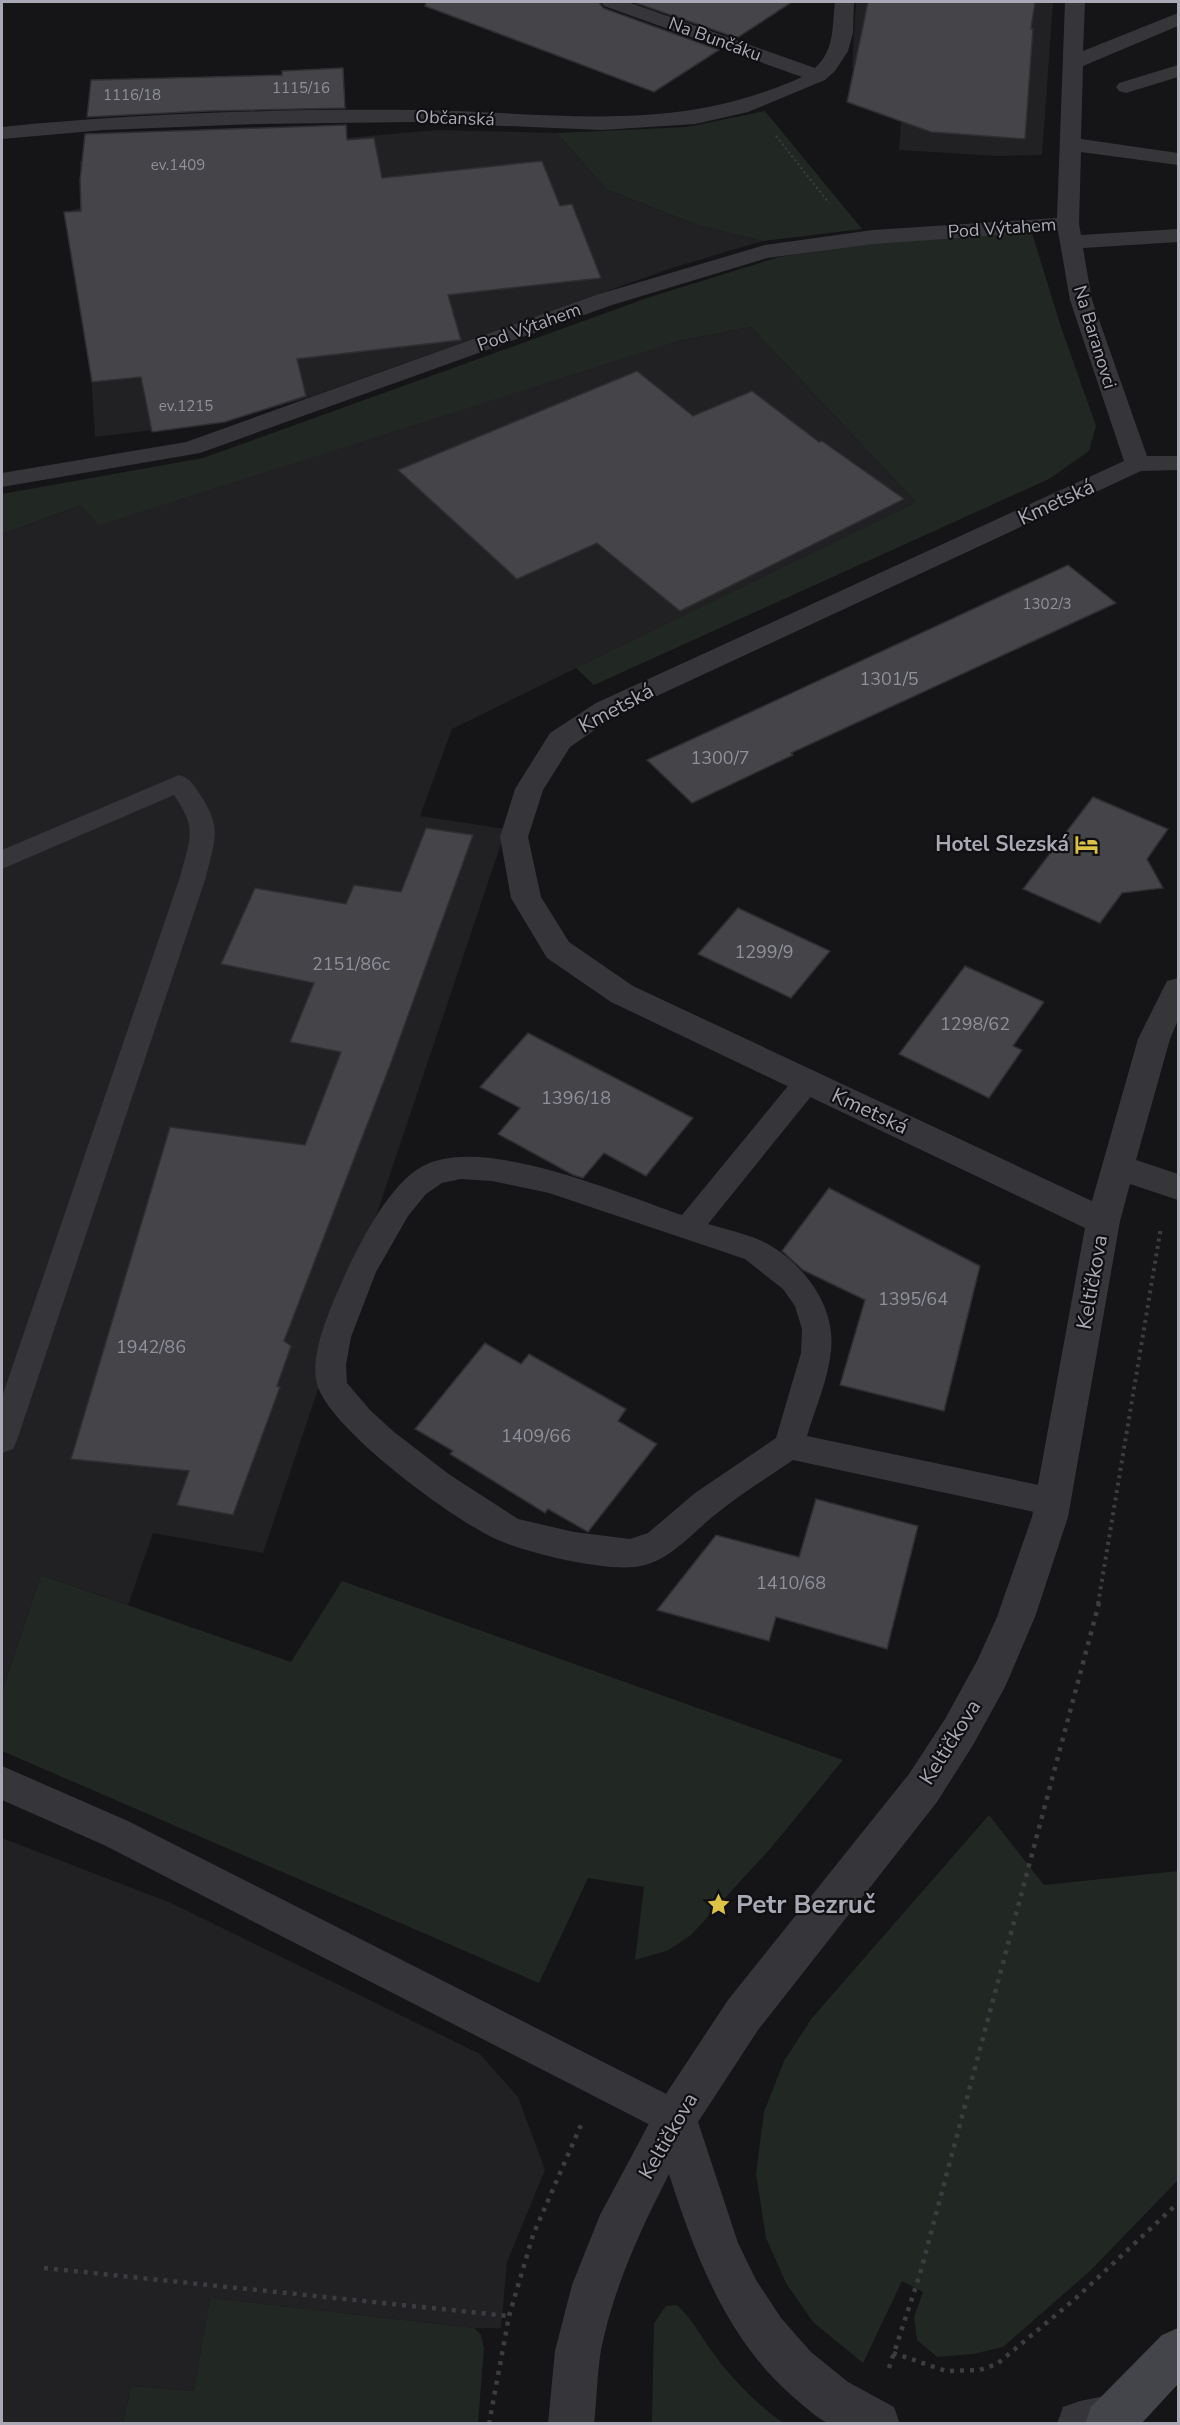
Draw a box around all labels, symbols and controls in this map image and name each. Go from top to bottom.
street label: Na Bunčáku [665,11,765,67]
house number: 1115/16 [272,78,330,98]
house number: 1116/18 [103,85,161,105]
street label: Občanská [415,105,495,131]
house number: ev.1409 [151,155,205,175]
street label: Pod Výtahem [947,212,1057,244]
street label: Na Baranovci [1068,282,1122,392]
street label: Pod Výtahem [474,297,584,357]
house number: ev.1215 [159,396,213,416]
street label: Kmetská [1013,472,1099,532]
house number: 1302/3 [1022,594,1072,614]
house number: 1301/5 [859,667,919,691]
street label: Kmetská [574,677,658,739]
house number: 1300/7 [690,746,750,770]
place label: Hotel Slezská [935,830,1069,858]
hotel icon: Hotel Slezská [1074,831,1100,857]
house number: 1299/9 [734,940,794,964]
house number: 2151/86c [312,952,390,976]
house number: 1298/62 [940,1012,1010,1036]
street label: Kmetská [827,1081,913,1141]
house number: 1396/18 [541,1086,611,1110]
street label: Keltičkova [1070,1233,1114,1331]
house number: 1395/64 [878,1287,948,1311]
house number: 1942/86 [116,1335,186,1359]
house number: 1409/66 [501,1424,571,1448]
house number: 1410/68 [756,1571,826,1595]
street label: Keltičkova [913,1694,987,1790]
place label: Petr Bezruč [736,1887,875,1922]
place icon: Petr Bezruč [705,1891,731,1917]
street label: Keltičkova [632,2088,704,2184]

